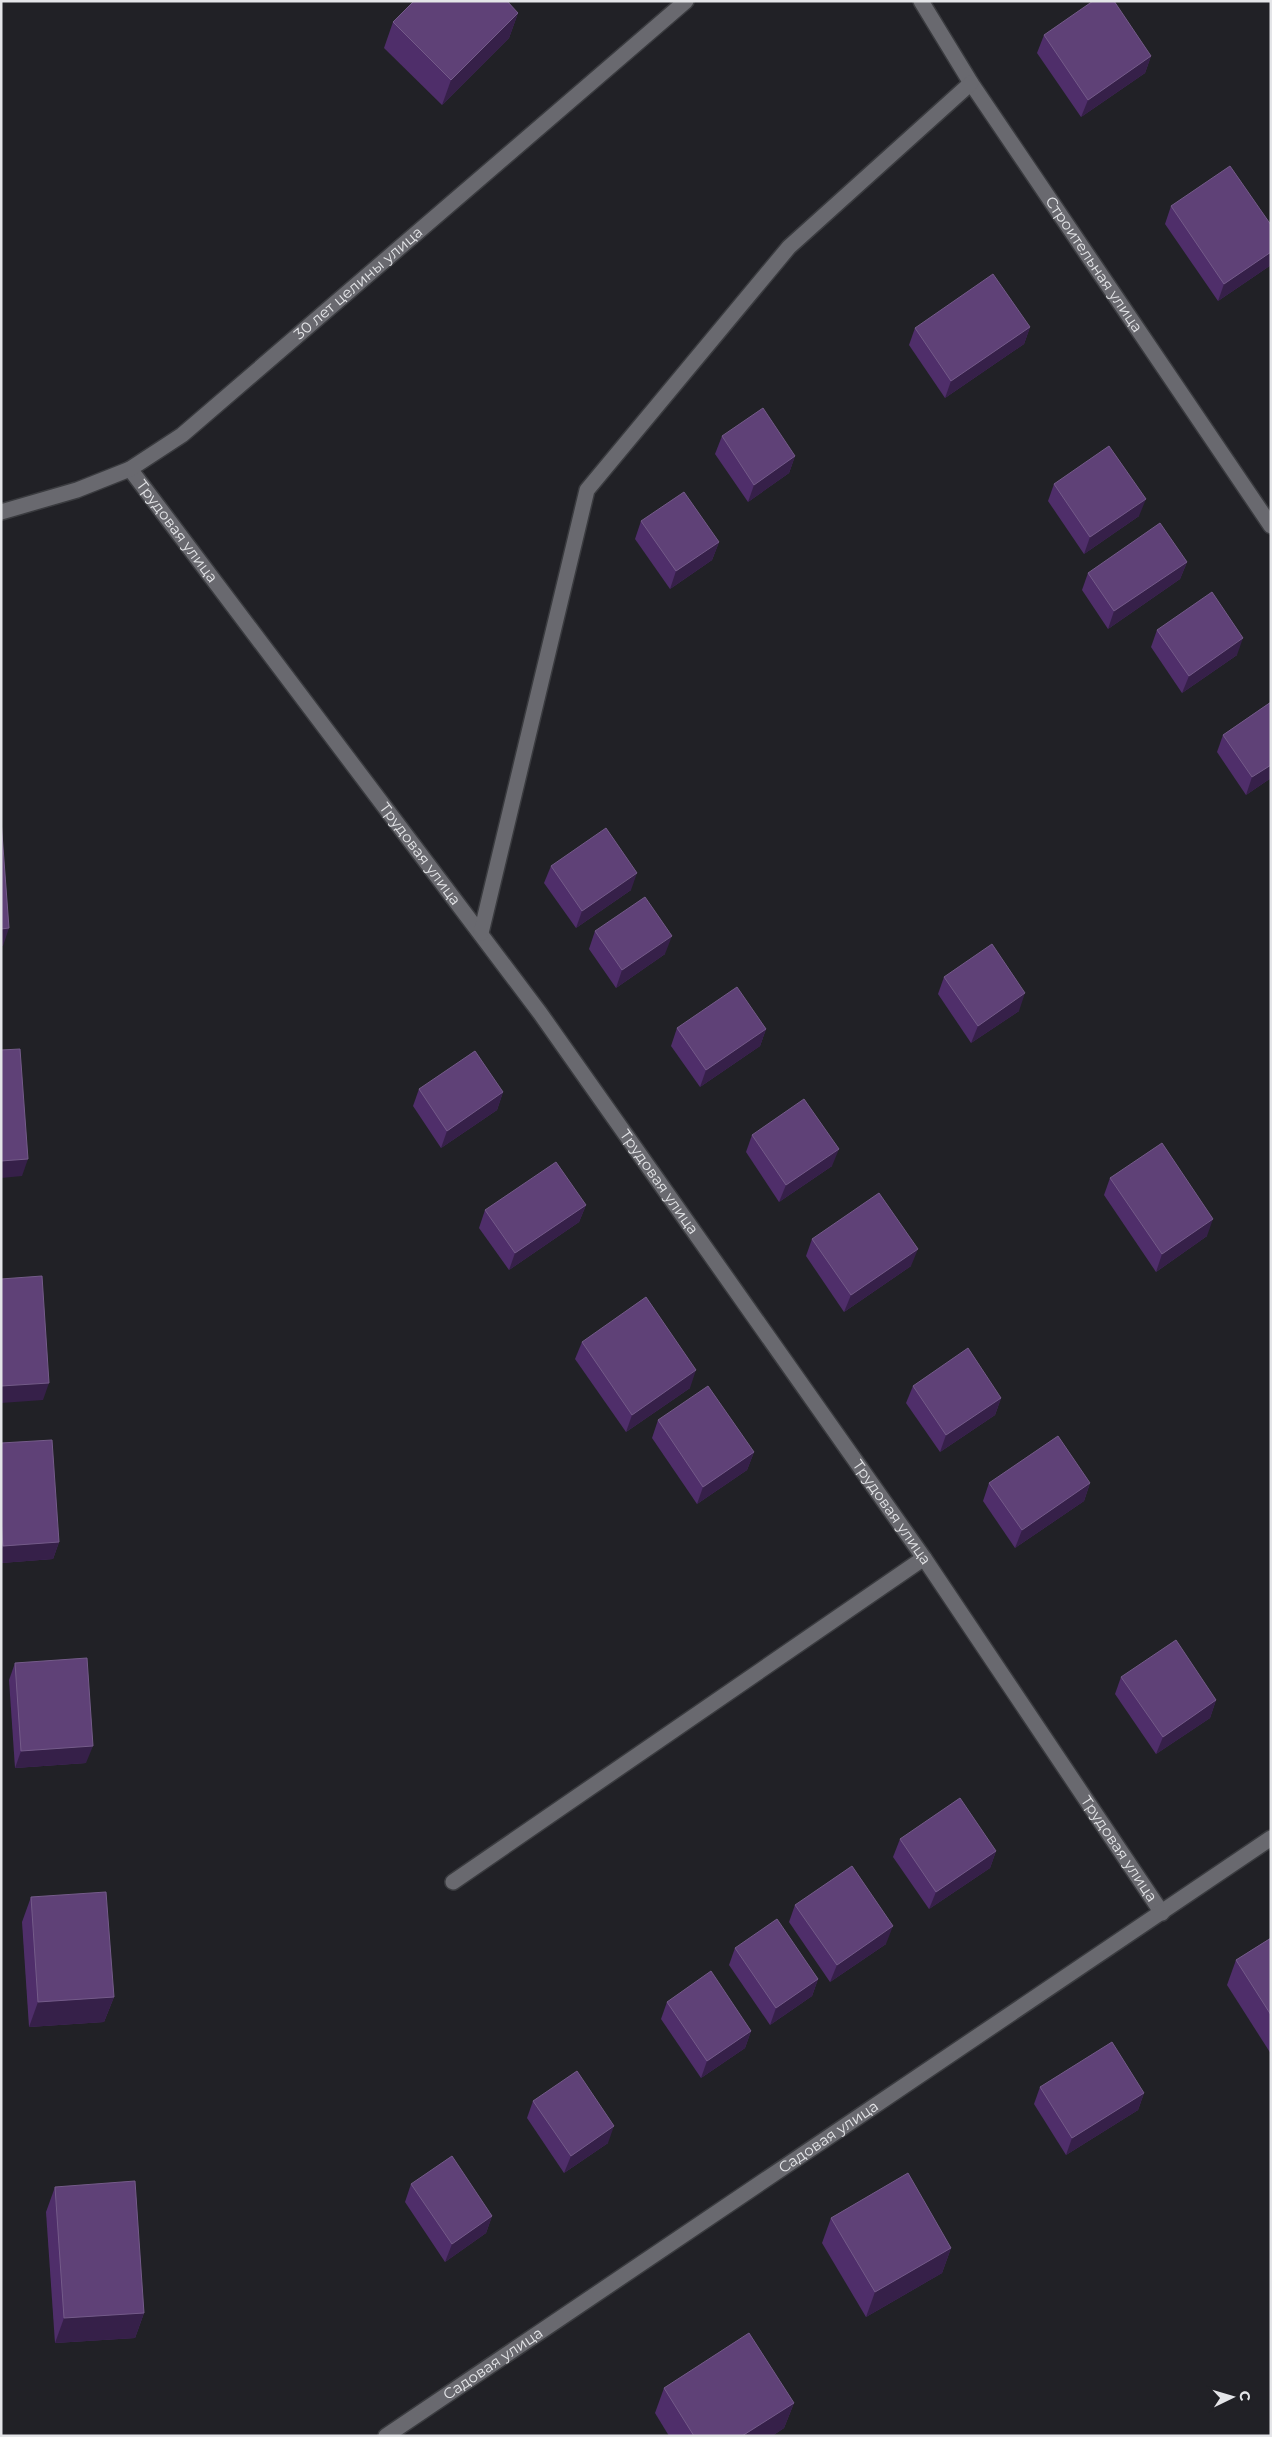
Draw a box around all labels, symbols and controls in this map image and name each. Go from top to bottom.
street label: Строительная улица [1041,192,1147,336]
street label: 30 лет целины улица [290,222,426,343]
street label: Трудовая улица [132,476,222,586]
street label: Трудовая улица [376,798,465,909]
street label: Трудовая улица [616,1126,703,1238]
street label: Трудовая улица [849,1456,936,1568]
street label: Трудовая улица [1077,1792,1162,1905]
street label: Садовая улица [775,2096,882,2177]
street label: Садовая улица [439,2323,546,2404]
north arrow [1207,2372,1257,2422]
text: С [1236,2390,1254,2402]

